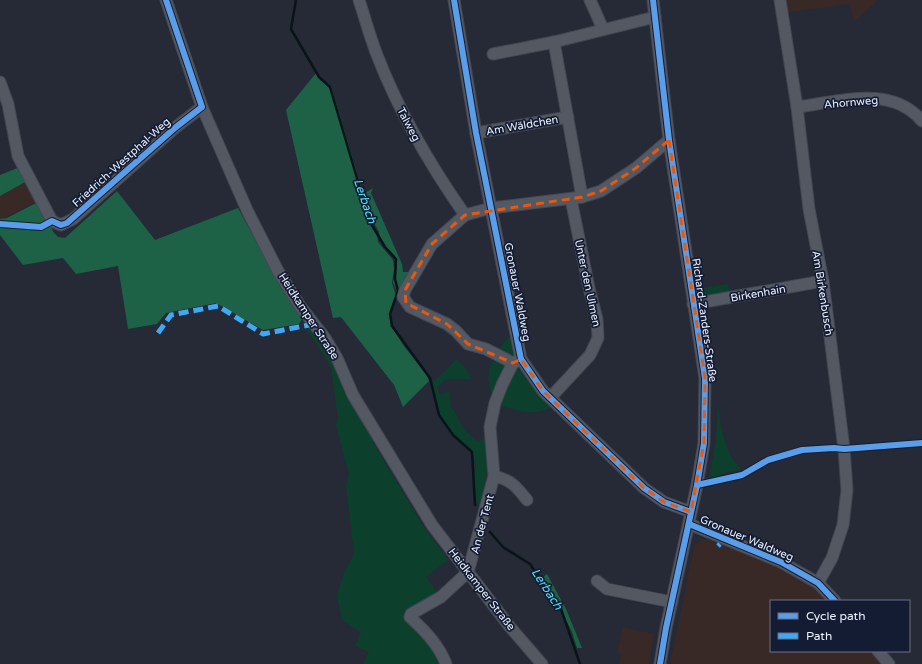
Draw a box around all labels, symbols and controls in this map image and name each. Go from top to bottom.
street label: Ahornweg [824,94,879,111]
street label: Talweg [394,105,423,143]
street label: Am Wäldchen [485,113,559,138]
street label: Friedrich-Westphal-Weg [70,115,173,210]
water label: Lerbach [351,177,379,226]
street label: Unter den Ulmen [572,238,603,328]
street label: Gronauer Waldweg [502,242,533,343]
street label: Am Birkenbusch [809,250,836,337]
street label: Richard-Zanders-Straße [689,257,720,383]
street label: Heidkamper Straße [276,271,341,362]
street label: Birkenhain [730,282,787,305]
street label: An der Tent [468,493,497,555]
street label: Gronauer Waldweg [698,513,796,564]
street label: Heidkamper Straße [446,546,518,633]
water label: Lerbach [529,566,566,613]
legend [770,600,910,652]
text: Cycle path [806,609,865,623]
text: Path [806,629,832,643]

